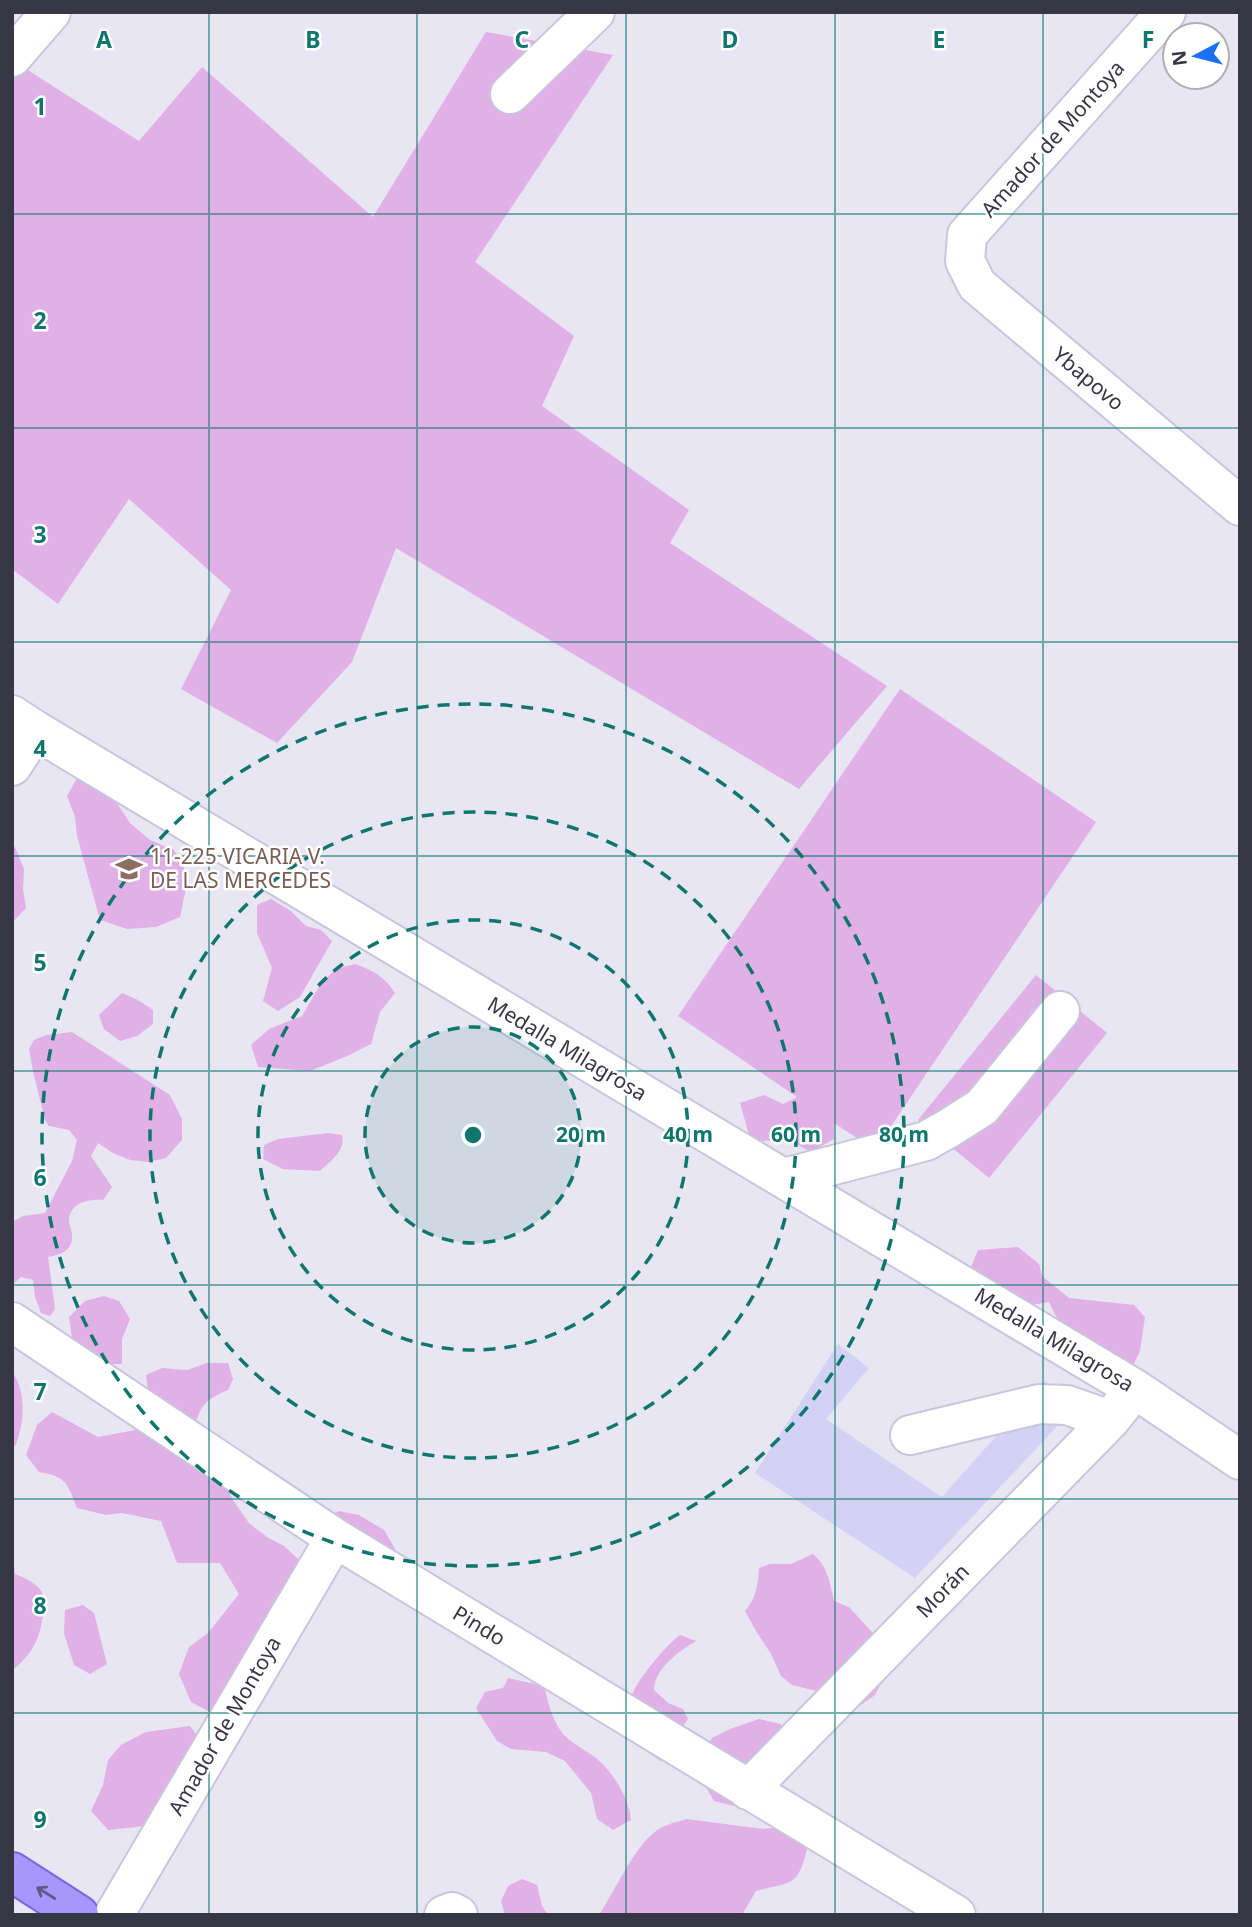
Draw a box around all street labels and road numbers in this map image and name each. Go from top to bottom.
street label: Amador de Montoya [974,54,1130,223]
street label: Ybapovo [1047,340,1130,416]
street label: Medalla Milagrosa [483,990,652,1107]
street label: Medalla Milagrosa [970,1281,1139,1398]
street label: Morán [910,1557,975,1623]
street label: Pindo [448,1599,511,1652]
street label: Amador de Montoya [162,1631,287,1820]

